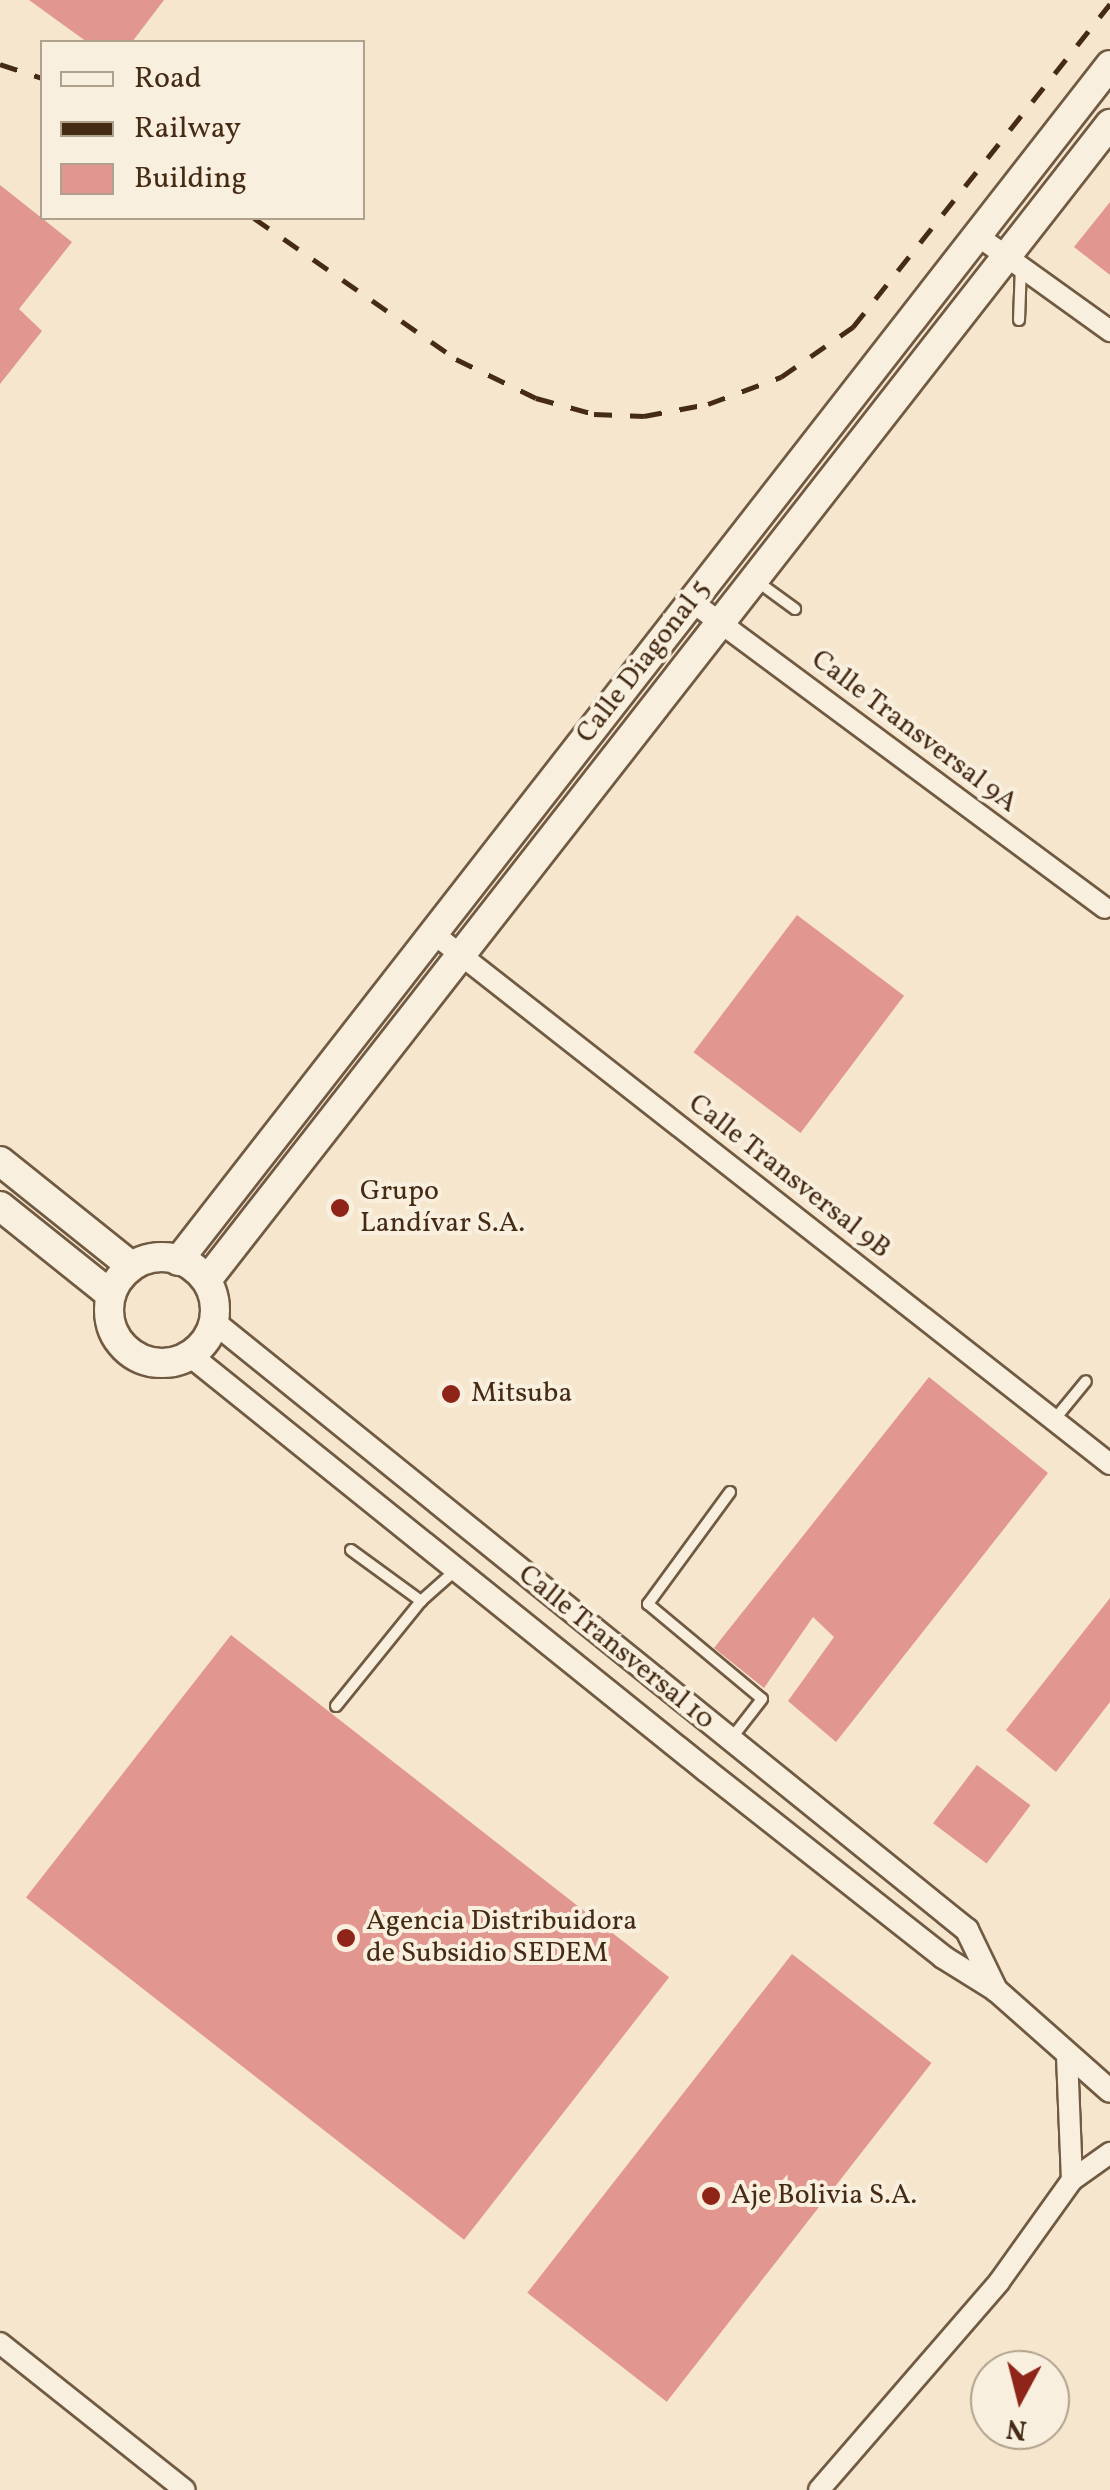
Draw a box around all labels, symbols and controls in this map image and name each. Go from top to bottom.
legend [40,40,365,220]
text: Road [134,58,202,100]
text: Railway [134,108,241,150]
text: Building [134,158,247,200]
street label: Calle Diagonal 5 [570,574,718,750]
street label: Calle Transversal 9A [804,643,1024,821]
street label: Calle Transversal 9B [681,1087,897,1267]
place label: Grupo Landívar S.A. [360,1175,525,1241]
marker: Grupo Landívar S.A. [329,1197,351,1219]
place label: Mitsuba [471,1377,572,1411]
marker: Mitsuba [440,1383,462,1405]
street label: Calle Transversal 10 [511,1558,721,1738]
place label: Agencia Distribuidora de Subsidio SEDEM [366,1905,637,1971]
marker: Agencia Distribuidora de Subsidio SEDEM [335,1927,357,1949]
place label: Aje Bolivia S.A. [731,2179,917,2213]
marker: Aje Bolivia S.A. [700,2185,722,2207]
north arrow [970,2350,1070,2450]
text: N [1004,2408,1029,2449]

